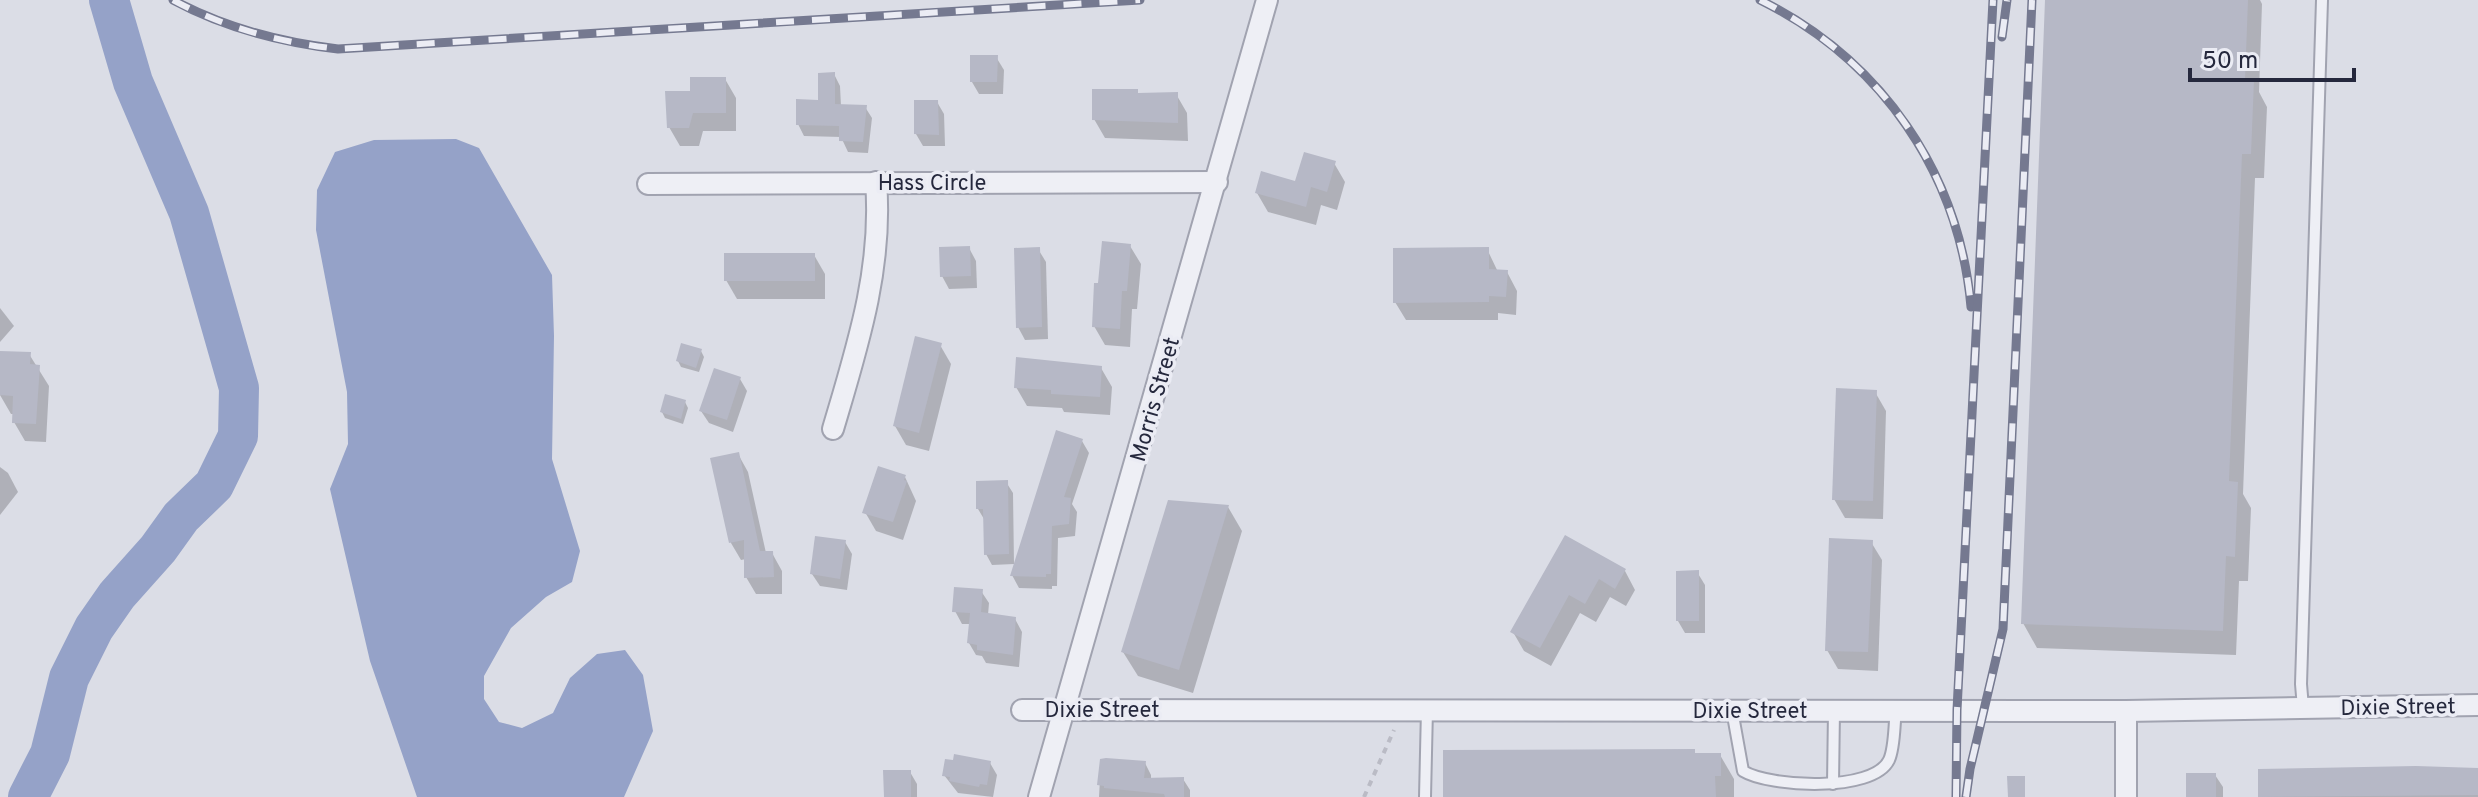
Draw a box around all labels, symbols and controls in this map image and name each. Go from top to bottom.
scale bar [2190,32,2354,82]
text: 50 m [2202,47,2258,77]
street label: Hass Circle [878,171,986,198]
street label: Morris Street [1126,334,1187,465]
street label: Dixie Street [2340,694,2456,723]
street label: Dixie Street [1044,698,1160,725]
street label: Dixie Street [1692,699,1808,726]

